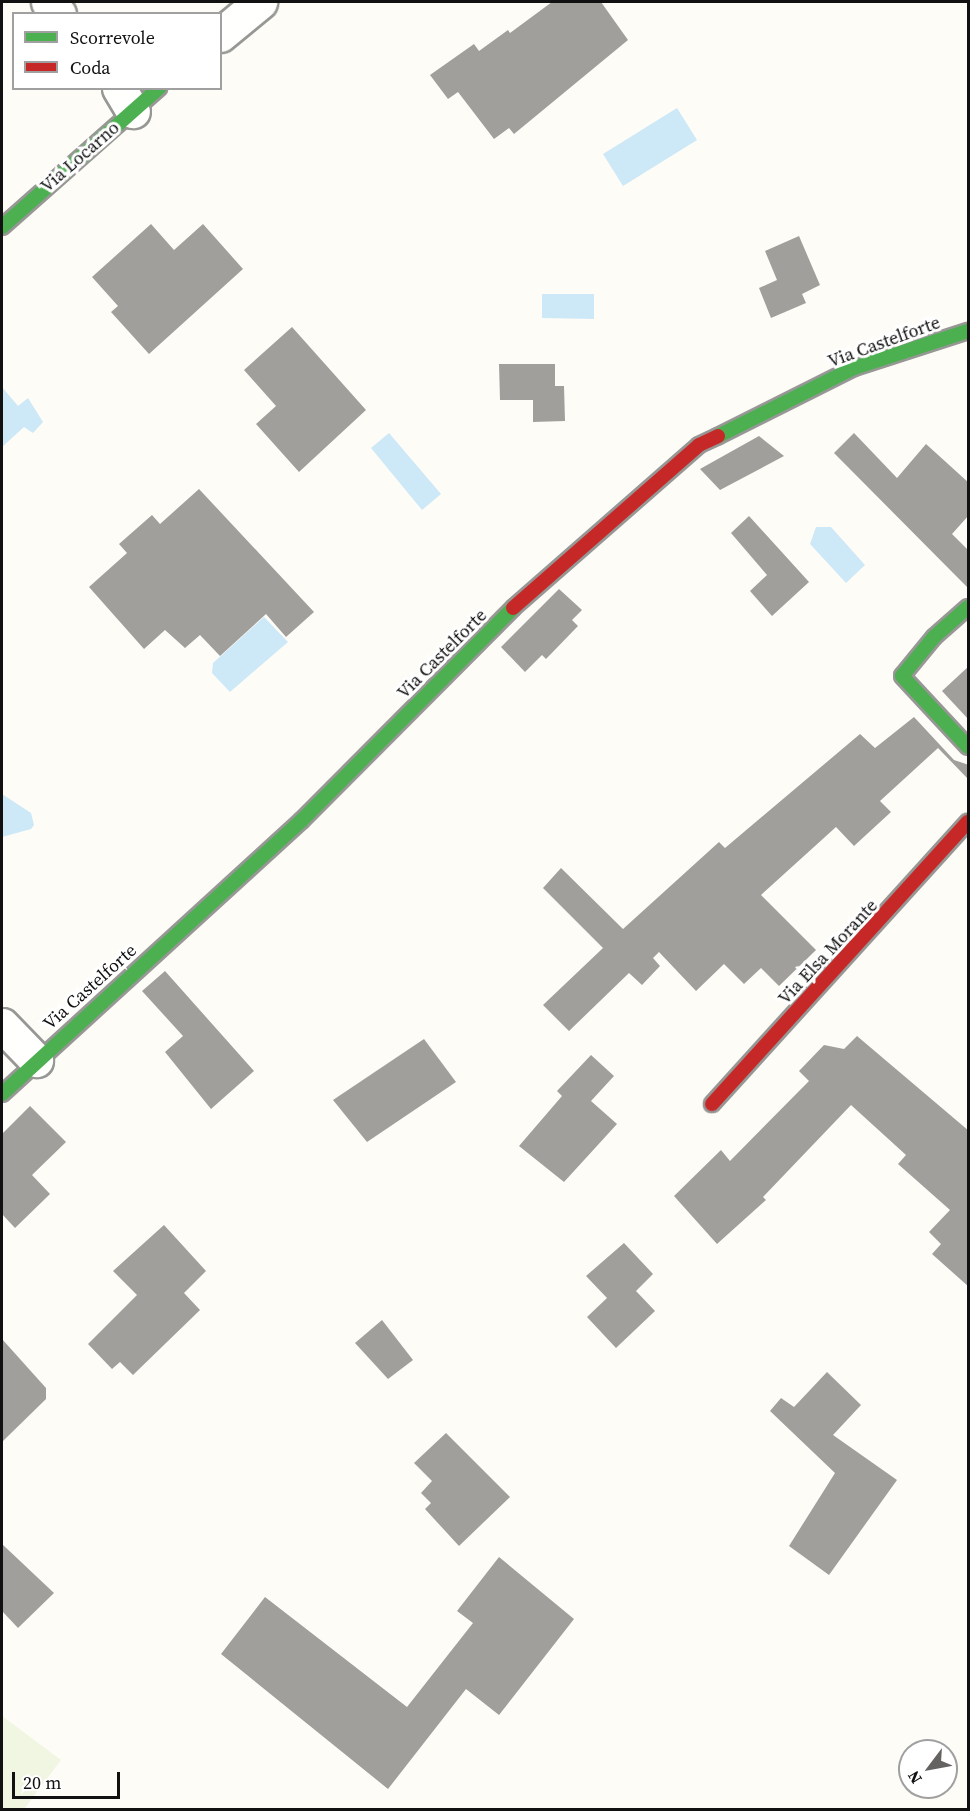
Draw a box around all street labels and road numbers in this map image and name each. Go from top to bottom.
street label: Via Locarno [36,117,124,197]
street label: Via Castelforte [825,312,943,372]
street label: Via Castelforte [393,605,491,703]
street label: Via Elsa Morante [774,895,882,1009]
street label: Via Castelforte [39,940,141,1034]

